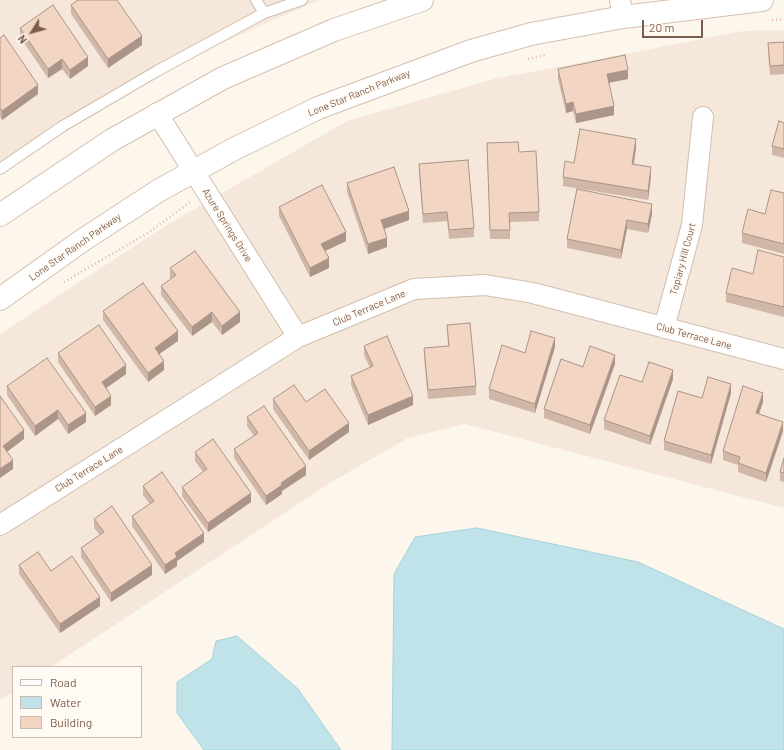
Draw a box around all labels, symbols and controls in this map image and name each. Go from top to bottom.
north arrow [12,12,52,52]
scale bar [644,12,705,38]
text: 20 m [649,20,675,34]
text: N [15,33,29,46]
street label: Lone Star Ranch Parkway [306,67,412,119]
street label: Azure Springs Drive [200,186,254,264]
street label: Lone Star Ranch Parkway [27,211,123,283]
street label: Topiary Hill Court [668,222,698,296]
street label: Club Terrace Lane [331,287,407,329]
street label: Club Terrace Lane [655,320,733,352]
street label: Club Terrace Lane [53,443,125,495]
legend [12,666,142,738]
text: Road [50,675,77,689]
text: Water [50,695,81,709]
text: Building [50,715,92,729]

